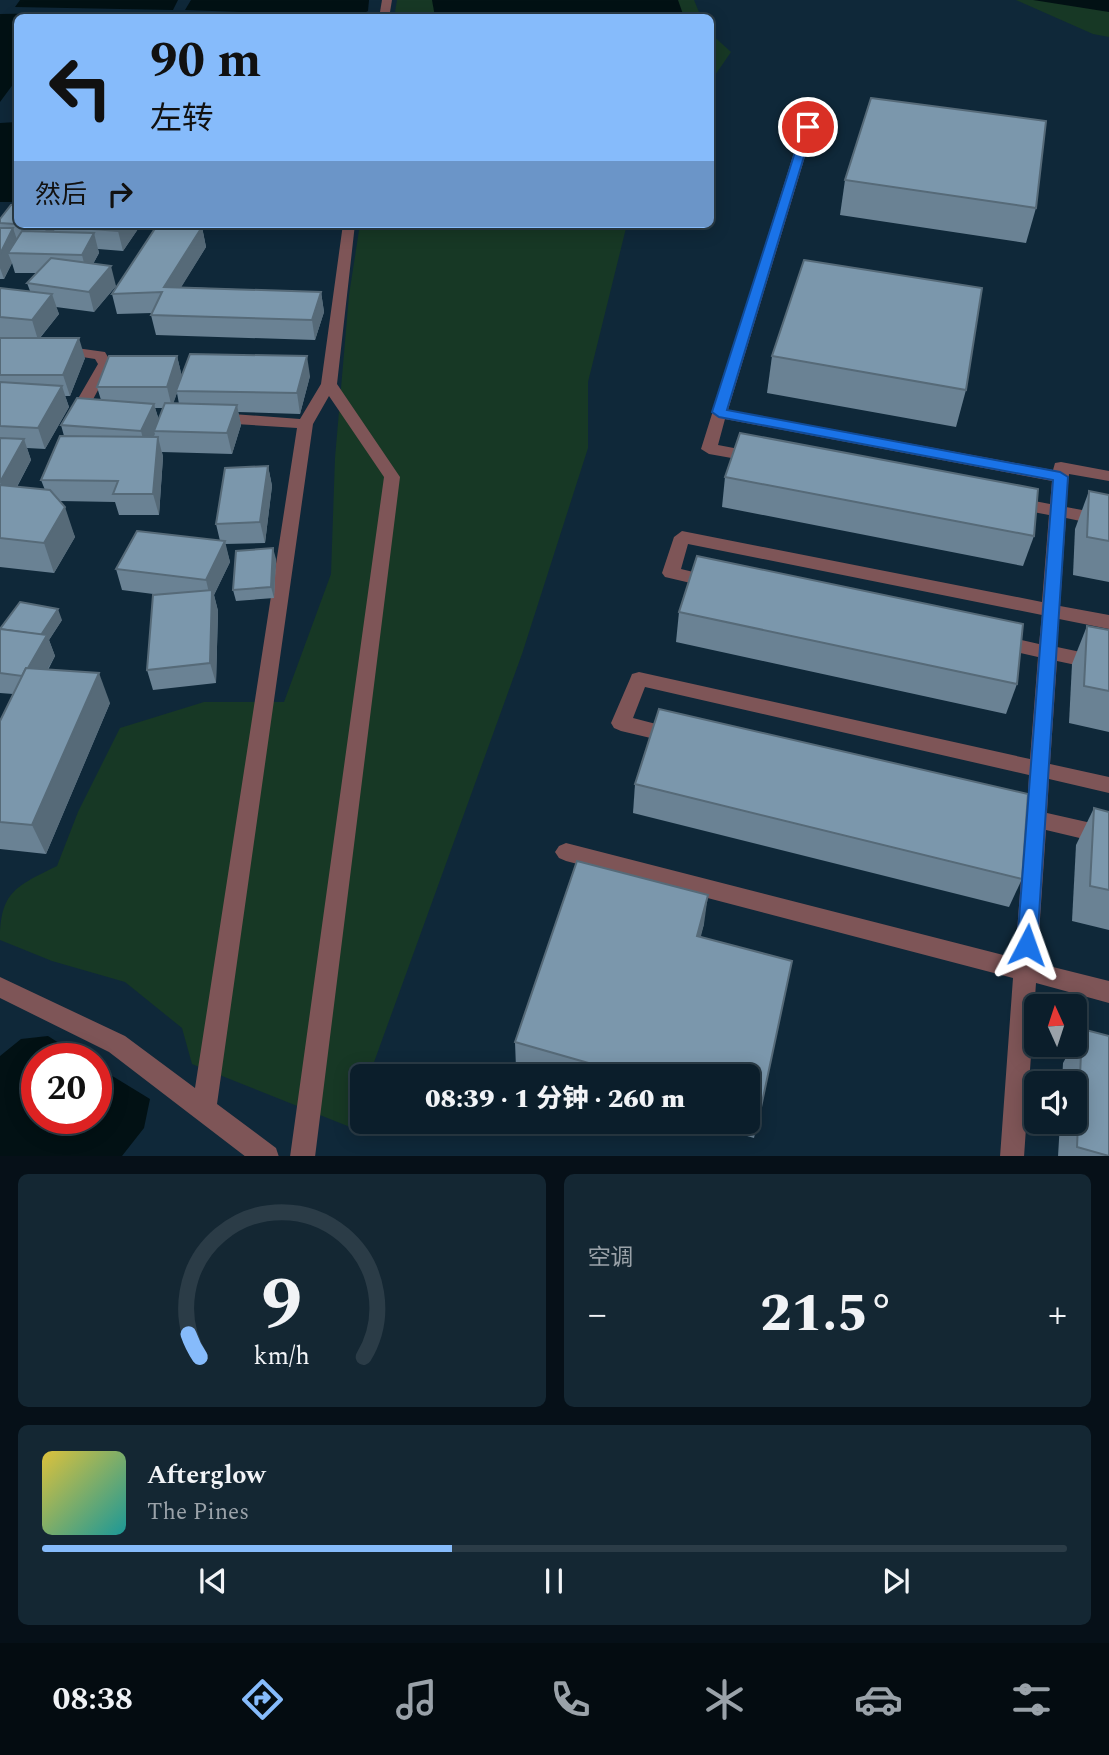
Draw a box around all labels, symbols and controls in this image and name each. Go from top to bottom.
text: 90 m [150,24,261,99]
icon: left [35,42,126,133]
text: 左转 [150,95,214,144]
pin [778,97,838,157]
icon: arrive [789,108,827,146]
text: 然后 [35,175,87,215]
icon: right [101,175,139,213]
position arrow [990,908,1064,982]
north arrow [1024,994,1087,1057]
map controls [1024,994,1087,1134]
speed limit sign: 20 [21,1043,112,1134]
button: sound [1024,1071,1087,1134]
text: 08:39 · 1 分钟 · 260 m [425,1079,685,1119]
text: 空调 [588,1241,634,1276]
text: 9 [261,1250,302,1361]
text: 21.5° [760,1275,894,1354]
text: − [588,1286,607,1344]
text: + [1048,1286,1067,1344]
text: km/h [254,1337,310,1375]
text: Afterglow [147,1455,266,1495]
text: The Pines [147,1495,249,1530]
icon: previous [194,1562,232,1600]
icon: pause [535,1562,573,1600]
icon: next [877,1562,915,1600]
text: 08:38 [52,1675,133,1724]
icon: directions [238,1675,287,1724]
icon: music [392,1675,441,1724]
icon: phone [546,1675,595,1724]
icon: climate [700,1675,749,1724]
icon: car [854,1675,903,1724]
icon: filters [1007,1675,1056,1724]

